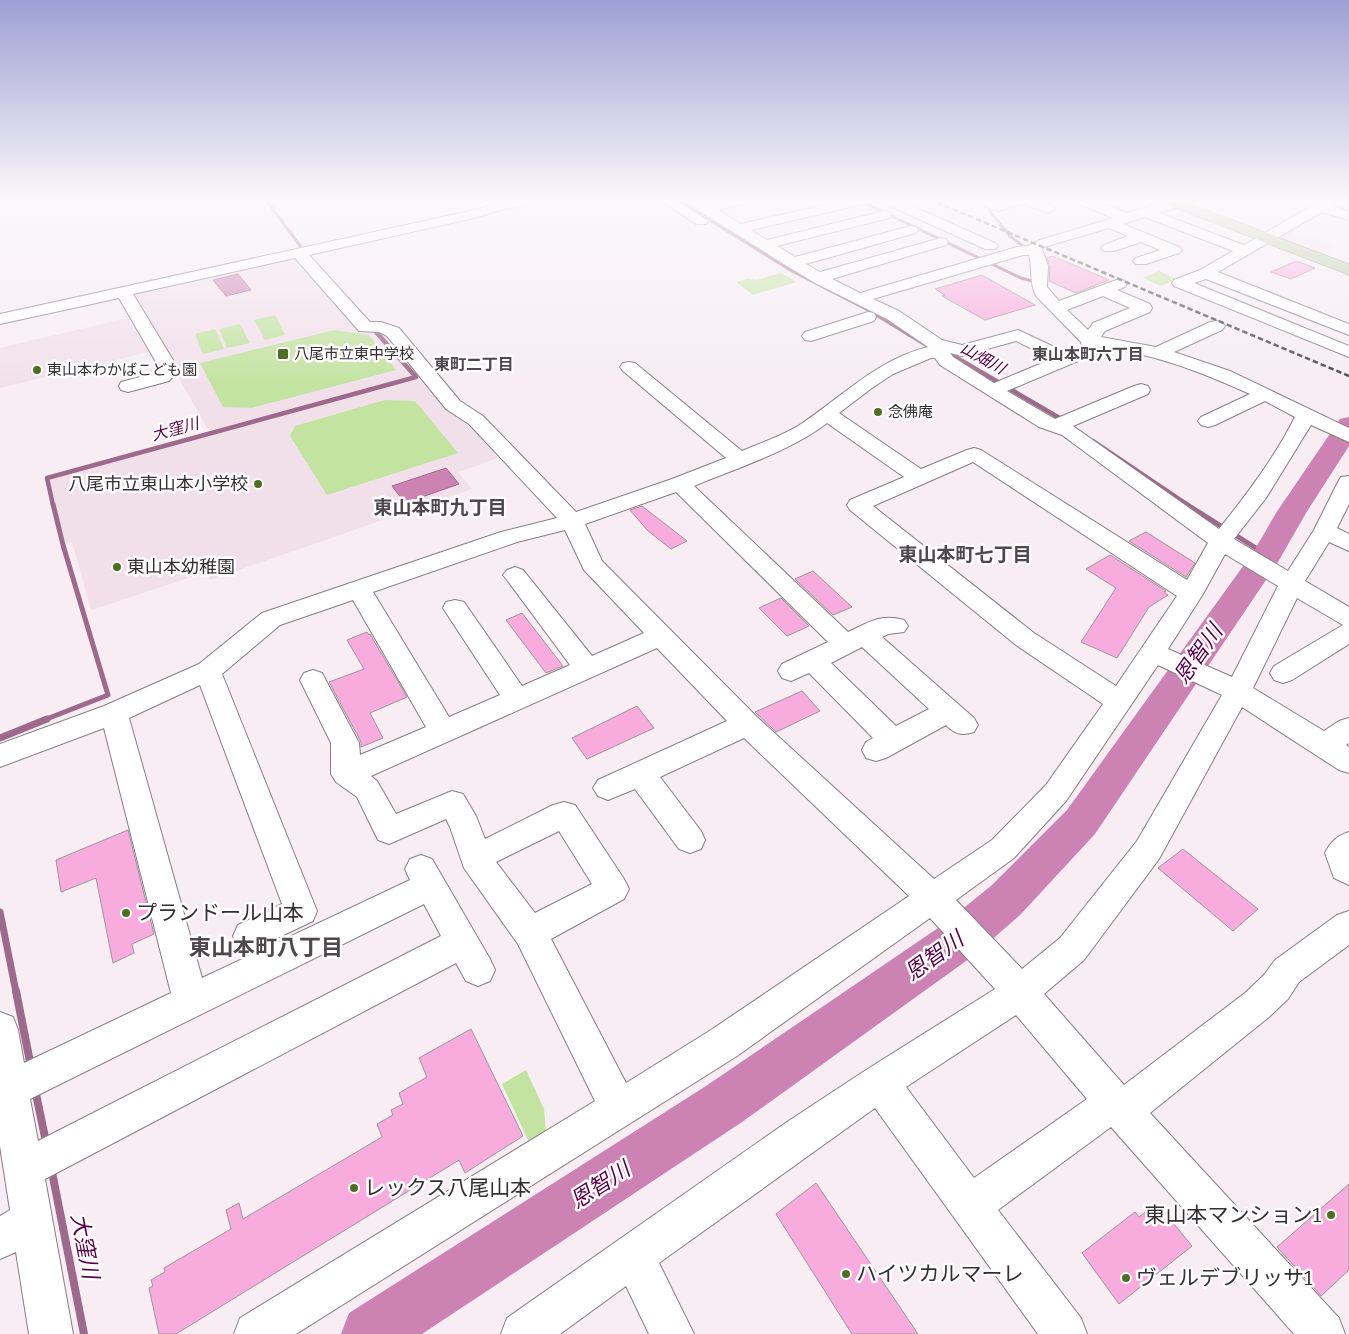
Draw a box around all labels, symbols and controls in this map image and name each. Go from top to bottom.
water label: 山畑川 [957,338,1010,379]
place label: 八尾市立東中学校 [294,345,414,363]
district label: 東山本町六丁目 [1032,345,1144,364]
marker: 八尾市立東中学校 [276,347,290,361]
district label: 東町二丁目 [434,355,514,374]
place label: 東山本わかばこども園 [47,361,197,379]
marker: 東山本わかばこども園 [31,364,43,376]
place label: 念佛庵 [888,403,933,421]
marker: 念佛庵 [872,406,884,418]
water label: 大窪川 [149,413,203,444]
place label: 八尾市立東山本小学校 [68,473,248,495]
marker: 八尾市立東山本小学校 [252,478,264,490]
district label: 東山本町九丁目 [373,496,507,519]
district label: 東山本町七丁目 [898,543,1032,566]
place label: 東山本幼稚園 [127,556,235,578]
marker: 東山本幼稚園 [111,561,123,573]
water label: 恩智川 [1168,618,1229,689]
place label: プランドール山本 [136,900,304,926]
marker: プランドール山本 [120,907,132,919]
water label: 恩智川 [899,925,970,986]
district label: 東山本町八丁目 [189,934,343,961]
water label: 恩智川 [565,1155,637,1214]
place label: レックス八尾山本 [364,1175,531,1201]
marker: レックス八尾山本 [348,1182,360,1194]
place label: 東山本マンション1 [1144,1202,1321,1228]
marker: 東山本マンション1 [1325,1209,1337,1221]
water label: 大窪川 [65,1211,105,1283]
place label: ハイツカルマーレ [856,1261,1024,1287]
place label: ヴェルデブリッサ1 [1136,1265,1313,1291]
marker: ハイツカルマーレ [840,1268,852,1280]
marker: ヴェルデブリッサ1 [1120,1272,1132,1284]

